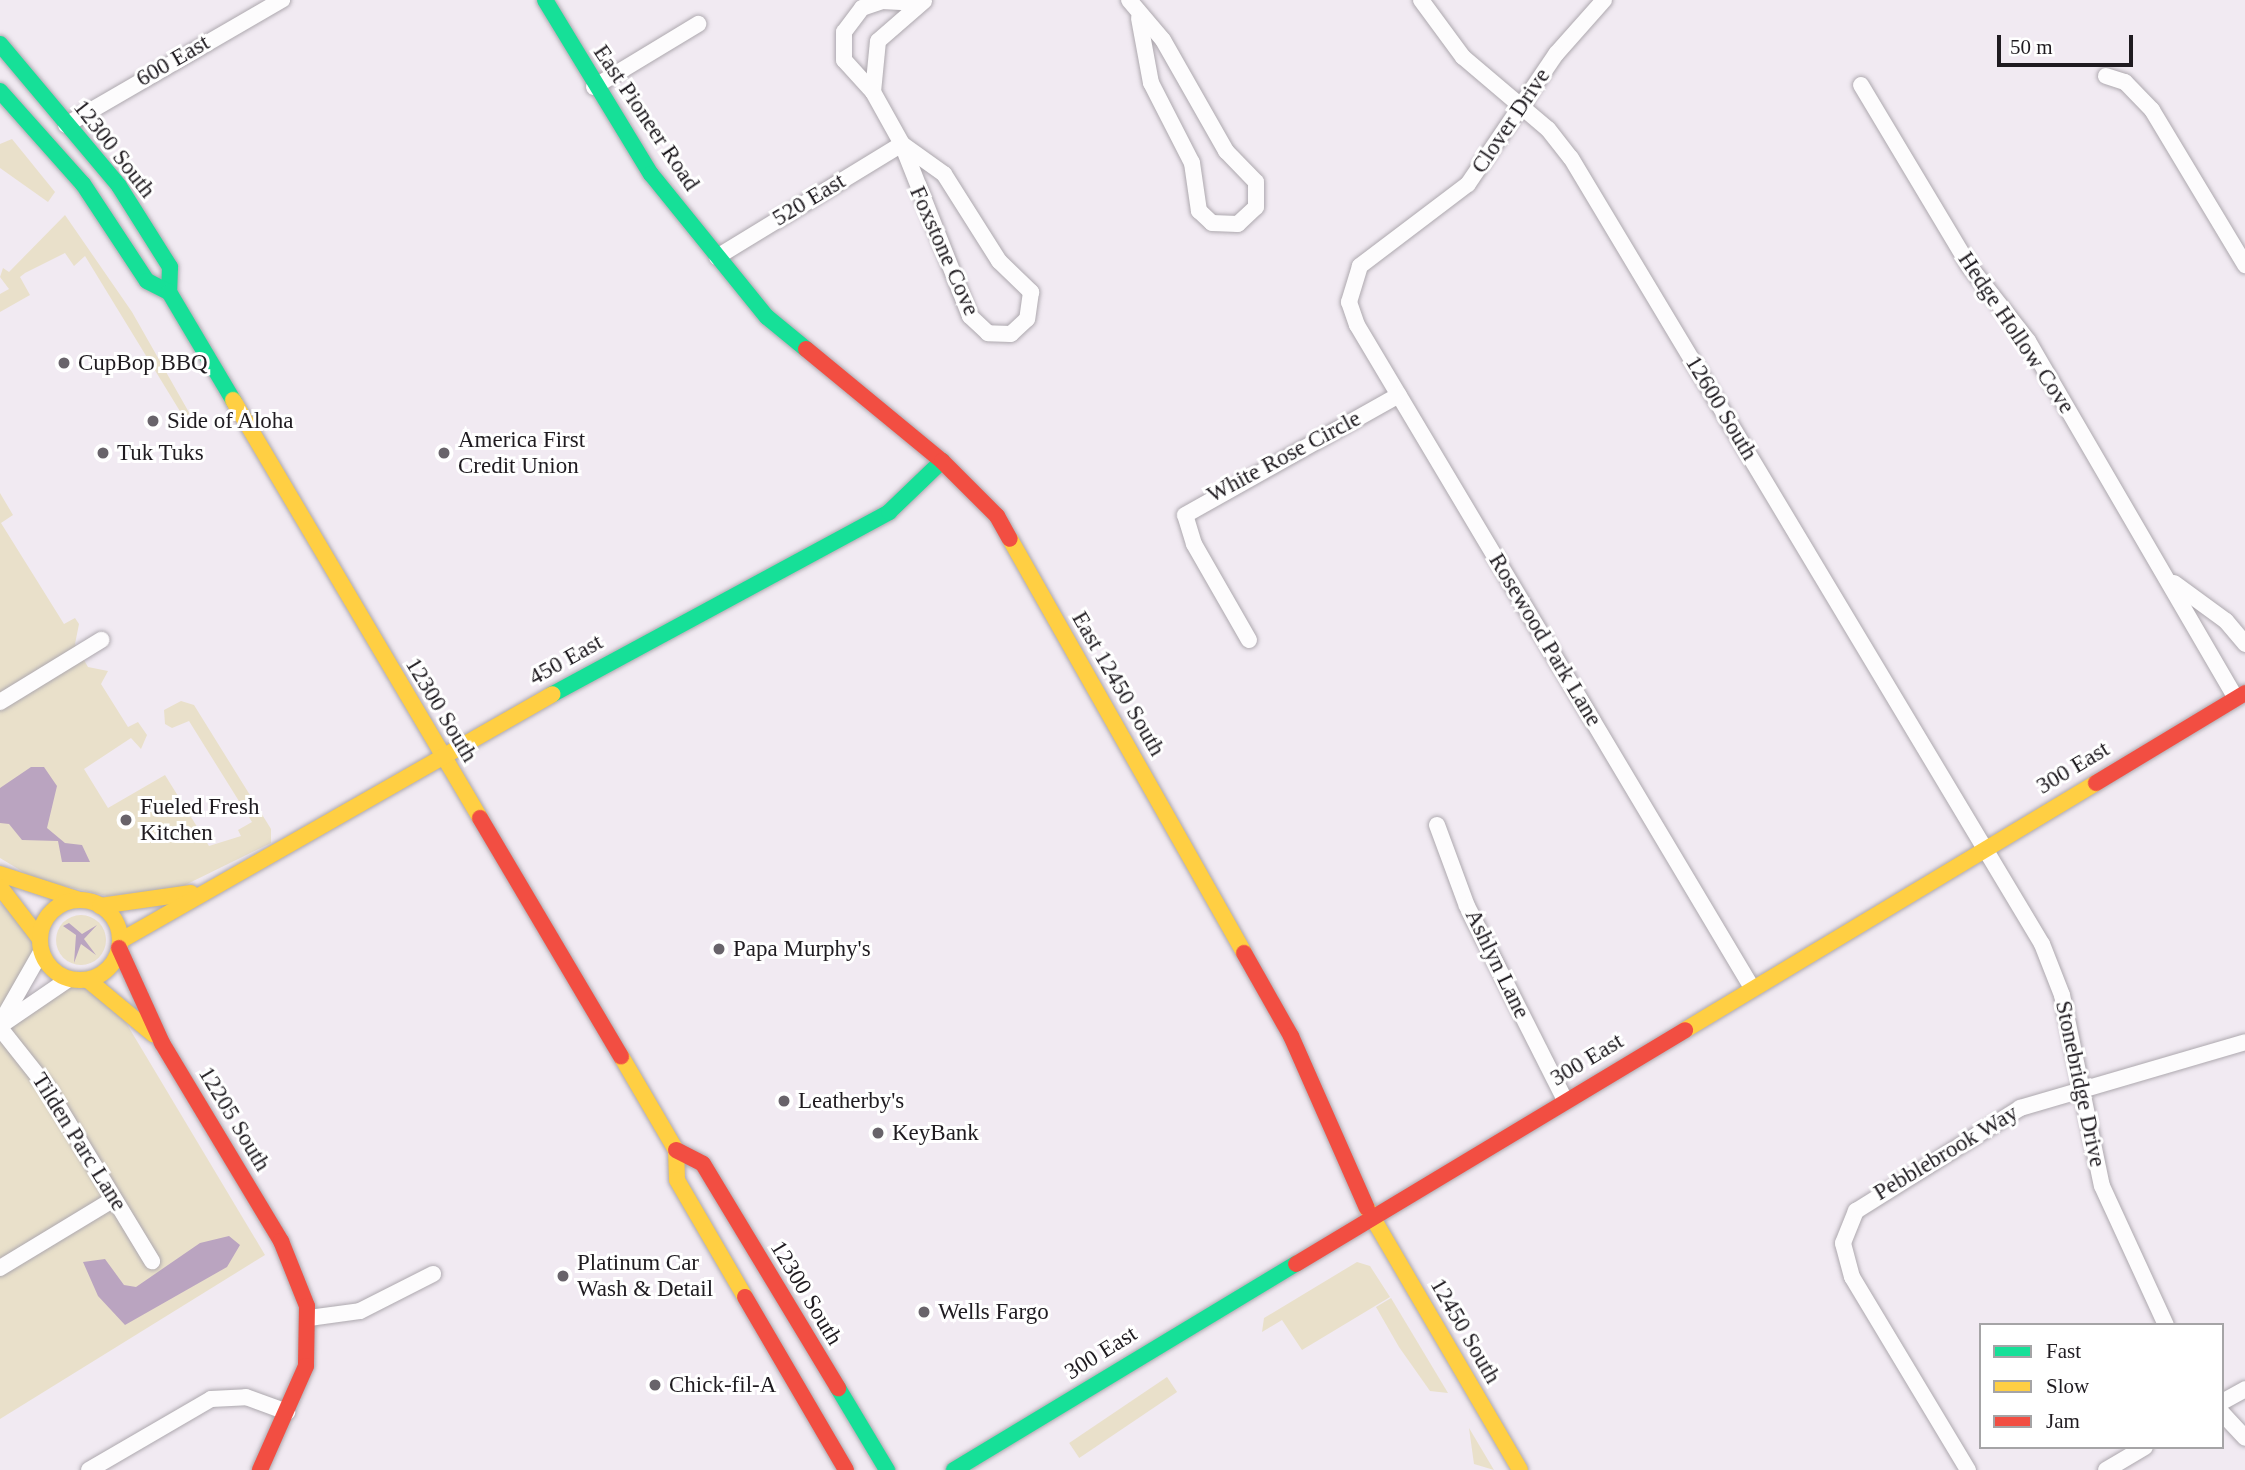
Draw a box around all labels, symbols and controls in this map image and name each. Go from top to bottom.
scale bar [2000,21,2136,65]
street label: 600 East [132,29,214,93]
text: 50 m [2010,35,2053,59]
street label: East Pioneer Road [587,40,705,196]
street label: Clover Drive [1466,63,1556,179]
street label: 12300 South [67,94,161,204]
street label: 520 East [768,168,850,232]
street label: Foxstone Cove [903,182,985,320]
street label: Hedge Hollow Cove [1952,247,2080,419]
place label: CupBop BBQ [78,349,208,377]
street label: 12600 South [1679,351,1763,465]
marker: CupBop BBQ [56,355,72,371]
street label: White Rose Circle [1203,405,1365,509]
place label: Side of Aloha [167,407,295,435]
marker: Side of Aloha [145,413,161,429]
place label: America First Credit Union [458,426,585,480]
place label: Tuk Tuks [117,439,204,467]
marker: Tuk Tuks [95,445,111,461]
marker: America First Credit Union [436,445,452,461]
street label: Rosewood Park Lane [1483,549,1607,731]
street label: East 12450 South [1065,607,1171,761]
street label: 450 East [524,629,608,691]
street label: 12300 South [399,653,483,767]
street label: 300 East [2032,736,2114,800]
place label: Fueled Fresh Kitchen [140,793,259,847]
marker: Fueled Fresh Kitchen [118,812,134,828]
street label: Ashlyn Lane [1459,905,1535,1023]
place label: Papa Murphy's [733,935,871,963]
marker: Papa Murphy's [711,941,727,957]
street label: Stonebridge Drive [2049,998,2111,1170]
street label: 300 East [1546,1028,1628,1092]
street label: 12205 South [192,1062,276,1176]
street label: Tilden Parc Lane [26,1068,132,1216]
place label: Leatherby's [798,1087,904,1115]
marker: Leatherby's [776,1093,792,1109]
street label: Pebblebrook Way [1869,1099,2023,1207]
place label: KeyBank [892,1119,979,1147]
marker: KeyBank [870,1125,886,1141]
street label: 12300 South [764,1236,848,1350]
place label: Platinum Car Wash & Detail [577,1249,713,1303]
marker: Platinum Car Wash & Detail [555,1268,571,1284]
street label: 12450 South [1424,1273,1506,1389]
place label: Wells Fargo [938,1298,1049,1326]
marker: Wells Fargo [916,1304,932,1320]
street label: 300 East [1060,1320,1142,1386]
legend [1979,1323,2224,1449]
text: Fast [2046,1339,2081,1363]
place label: Chick-fil-A [669,1371,776,1399]
text: Slow [2046,1374,2089,1398]
marker: Chick-fil-A [647,1377,663,1393]
text: Jam [2046,1409,2080,1433]

